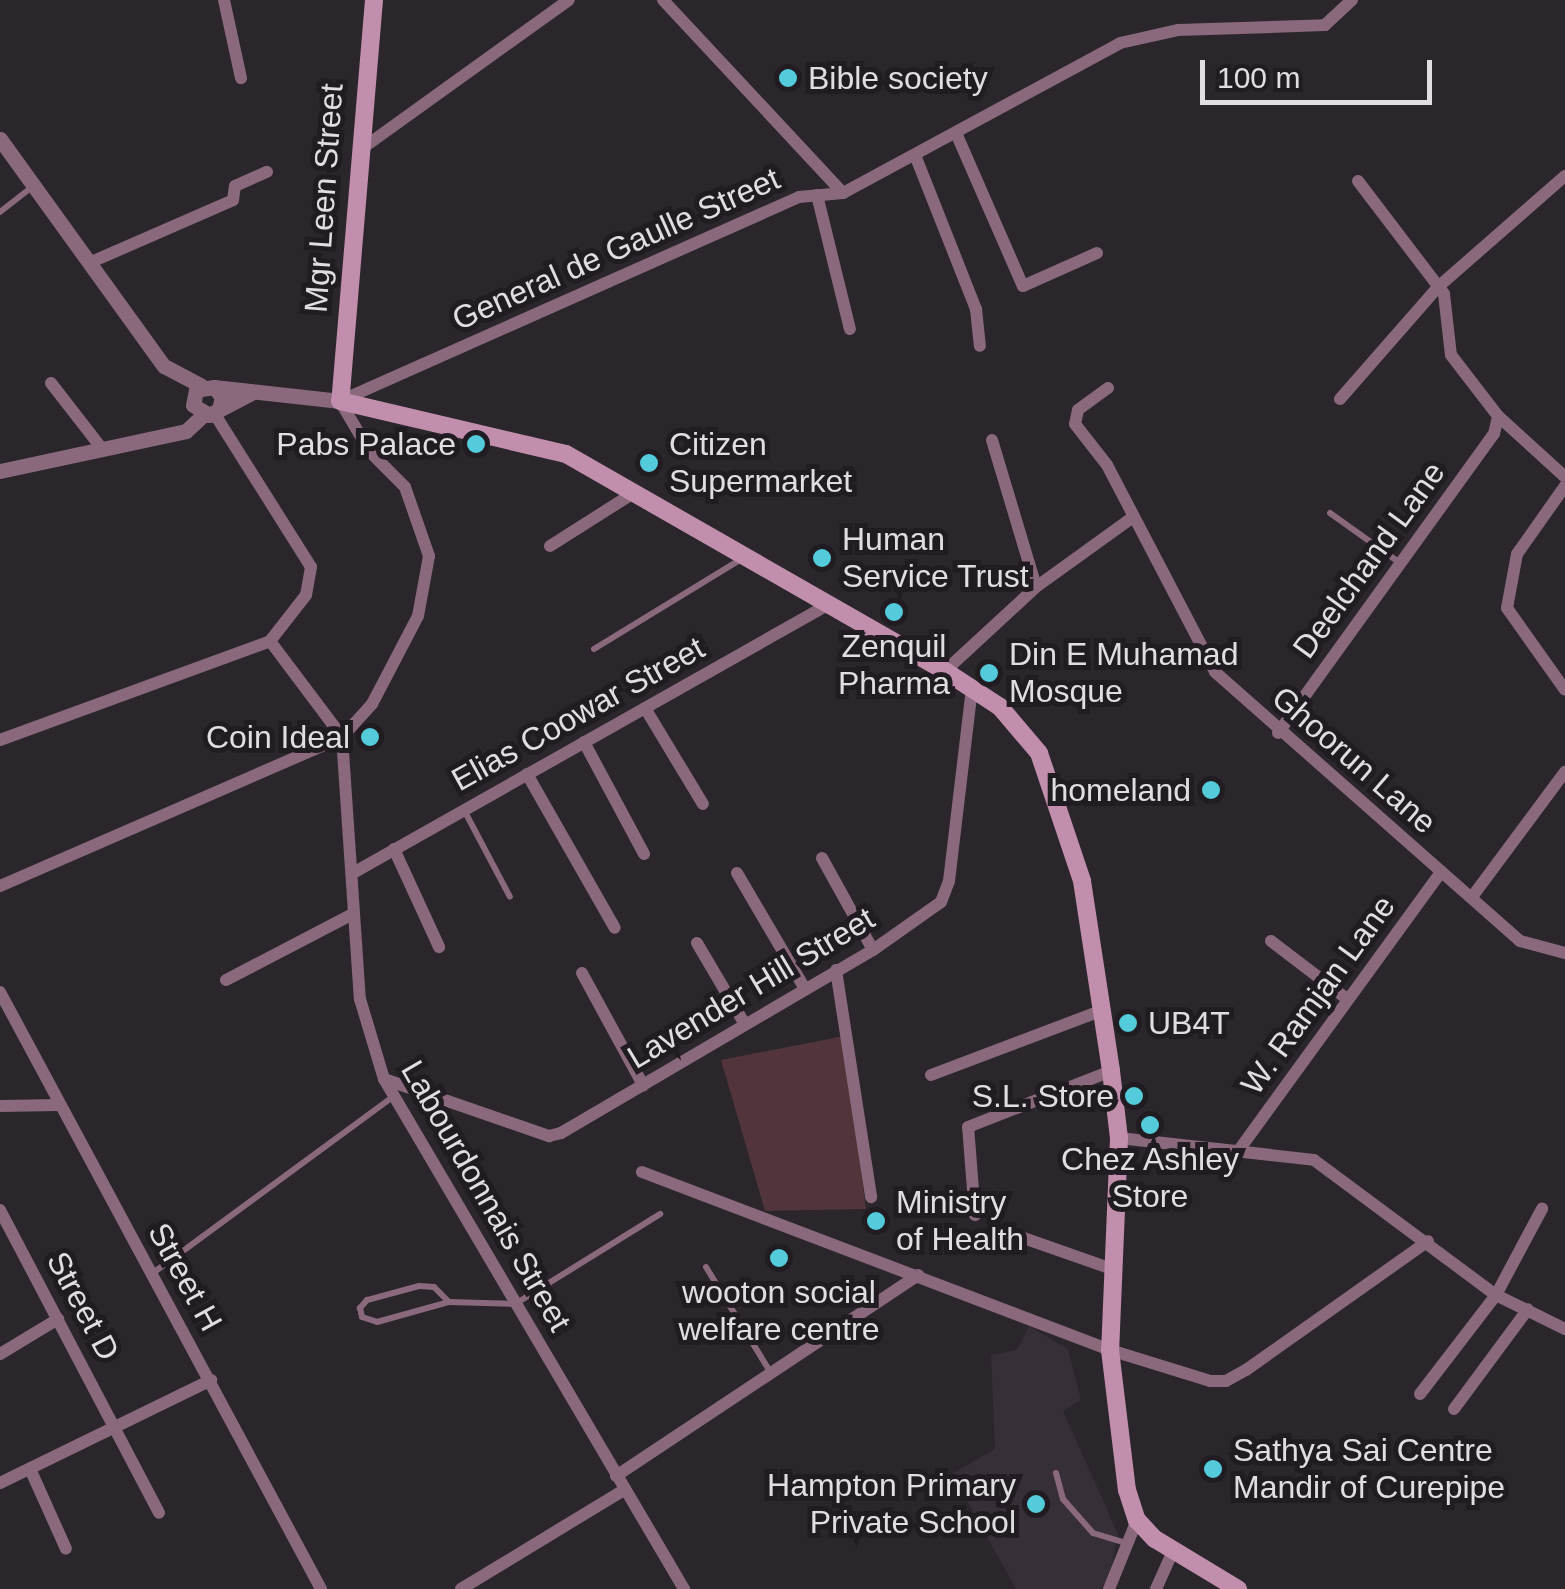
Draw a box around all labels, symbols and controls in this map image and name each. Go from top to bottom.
scale bar [1205,40,1438,102]
place label: Bible society [808,59,988,97]
text: 100 m [1217,61,1300,94]
marker: Bible society [777,67,799,89]
street label: Mgr Leen Street [297,82,351,314]
street label: General de Gaulle Street [447,159,785,339]
place label: Pabs Palace [276,425,456,463]
place label: Citizen Supermarket [669,426,852,501]
marker: Pabs Palace [465,433,487,455]
marker: Citizen Supermarket [638,452,660,474]
street label: Deelchand Lane [1285,454,1453,666]
place label: Human Service Trust [842,521,1029,596]
marker: Human Service Trust [811,547,833,569]
marker: Zenquil Pharma [883,601,905,623]
place label: Zenquil Pharma [838,628,950,703]
street label: Elias Coowar Street [445,629,711,799]
place label: Din E Muhamad Mosque [1009,636,1238,711]
marker: Din E Muhamad Mosque [978,662,1000,684]
street label: Ghoorun Lane [1264,678,1444,842]
place label: Coin Ideal [206,718,350,756]
marker: Coin Ideal [359,726,381,748]
place label: homeland [1050,771,1191,809]
marker: homeland [1200,779,1222,801]
street label: W. Ramjan Lane [1233,888,1403,1102]
street label: Lavender Hill Street [621,899,881,1077]
place label: UB4T [1148,1004,1230,1042]
marker: UB4T [1117,1012,1139,1034]
street label: Labourdonnais Street [393,1054,579,1338]
place label: S.L. Store [972,1077,1114,1115]
marker: S.L. Store [1123,1085,1145,1107]
marker: Chez Ashley Store [1139,1114,1161,1136]
place label: Chez Ashley Store [1060,1141,1240,1216]
place label: Ministry of Health [896,1184,1024,1259]
marker: Ministry of Health [865,1210,887,1232]
street label: Street H [140,1216,230,1338]
street label: Street D [38,1245,128,1367]
marker: wooton social welfare centre [768,1247,790,1269]
place label: wooton social welfare centre [679,1274,879,1349]
place label: Sathya Sai Centre Mandir of Curepipe [1233,1432,1505,1507]
marker: Sathya Sai Centre Mandir of Curepipe [1202,1458,1224,1480]
place label: Hampton Primary Private School [767,1467,1016,1542]
marker: Hampton Primary Private School [1025,1493,1047,1515]

